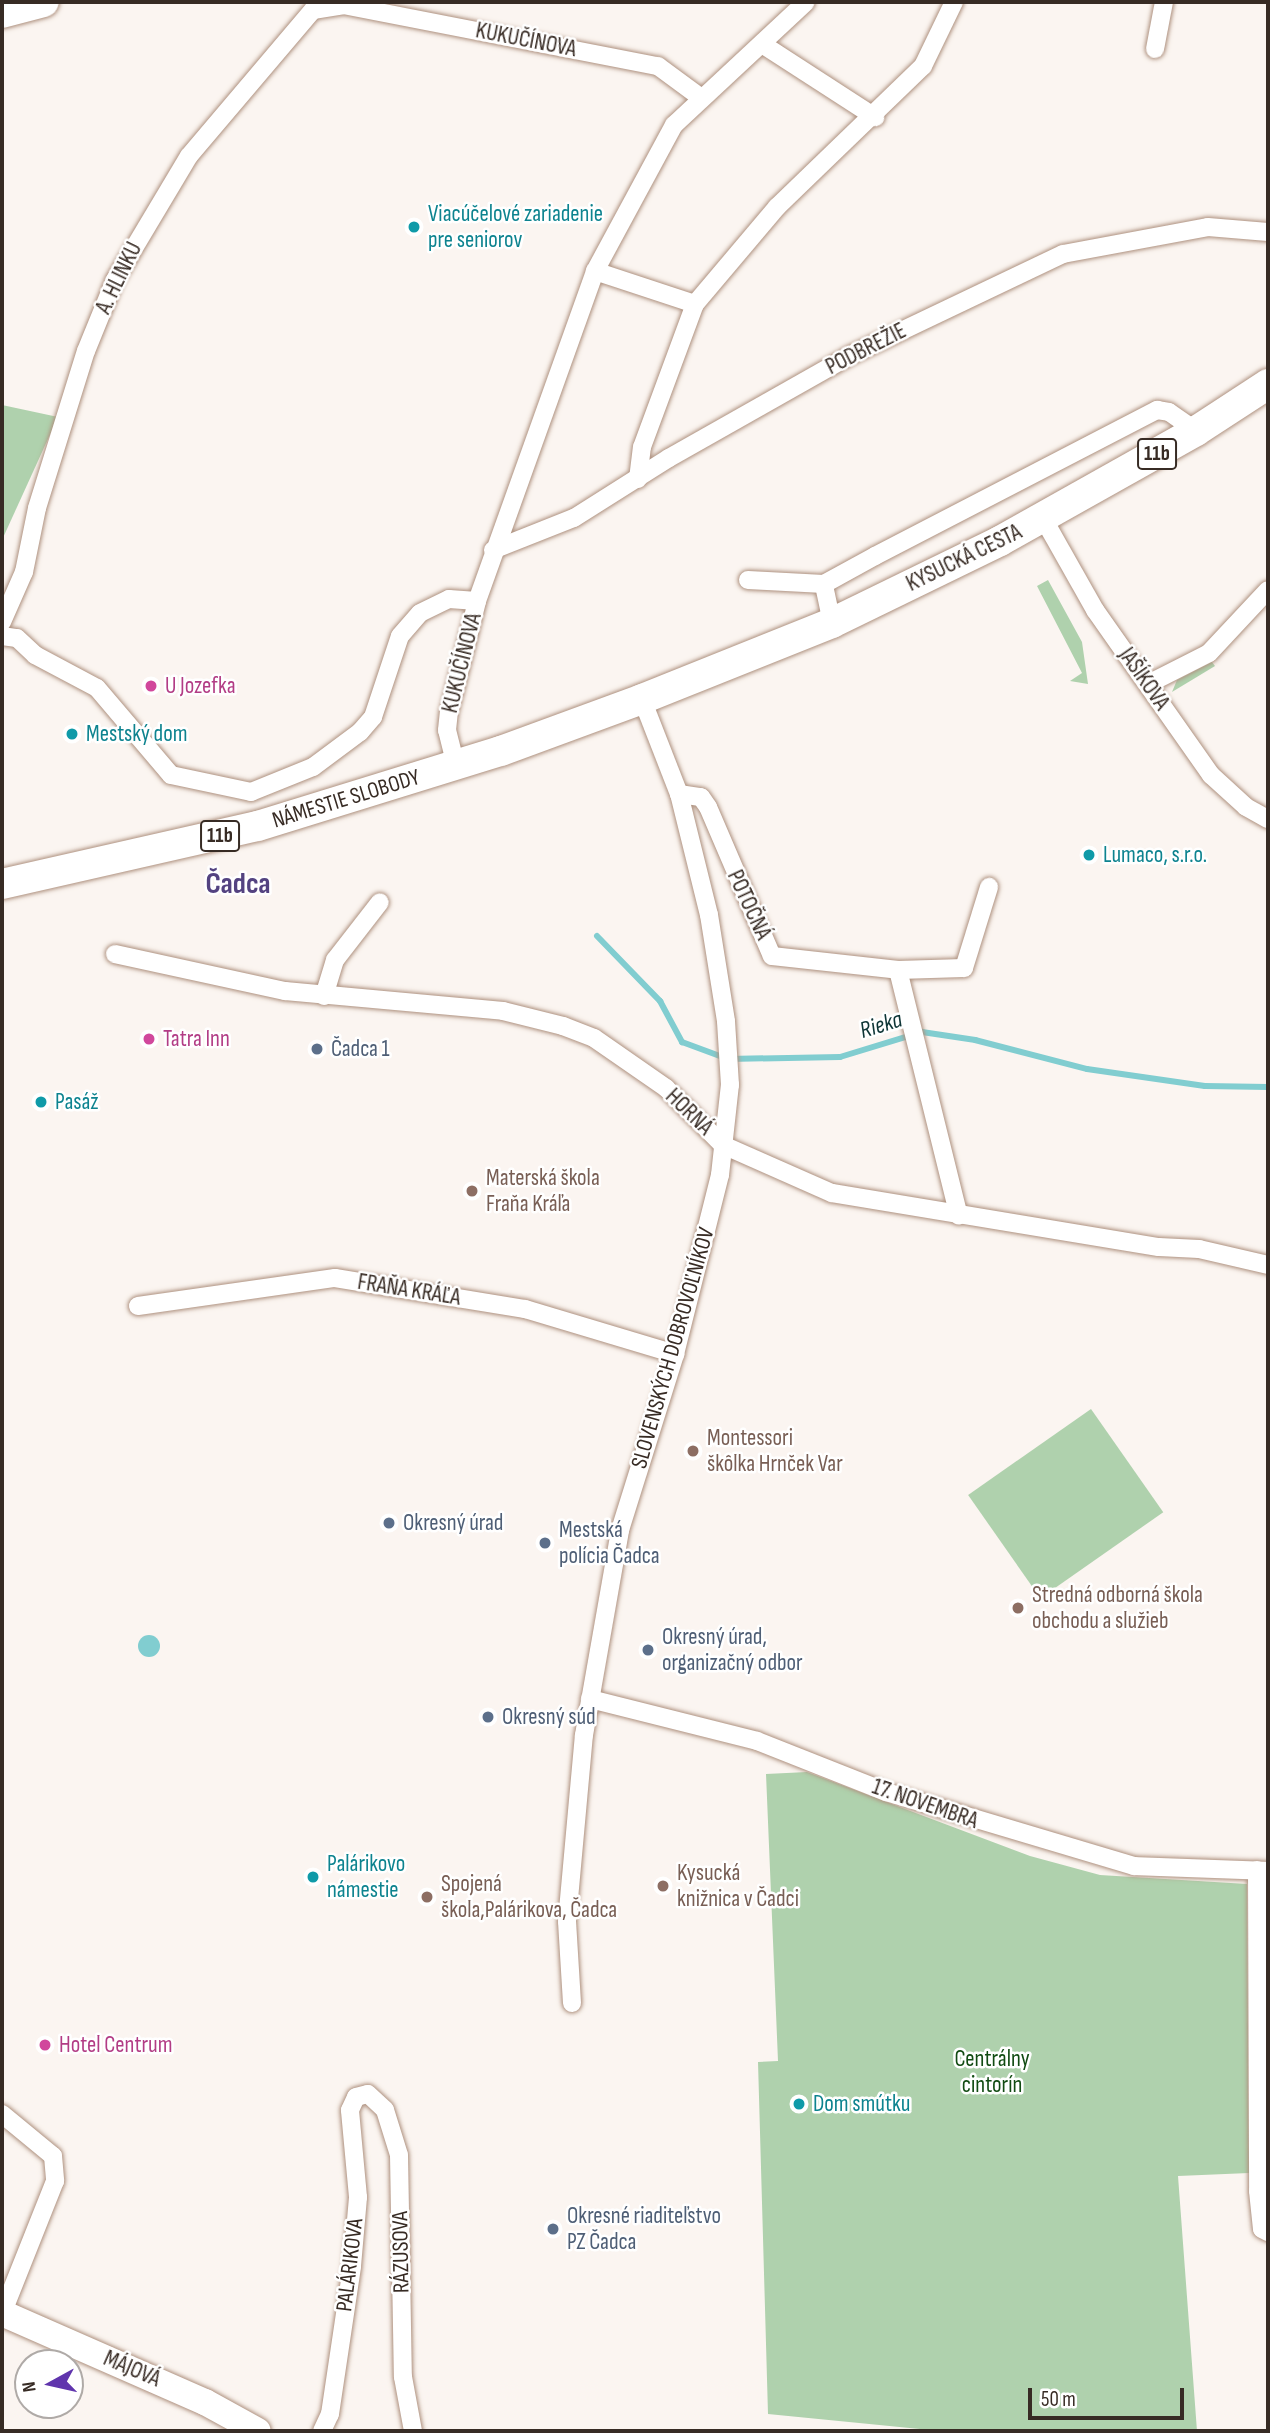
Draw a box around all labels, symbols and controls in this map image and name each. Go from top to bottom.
street label: KUKUČÍNOVA [473,17,579,63]
place label: Viacúčelové zariadenie pre seniorov [428,200,603,254]
marker: Viacúčelové zariadenie pre seniorov [406,219,422,235]
street label: A. HLINKU [90,238,148,318]
street label: PODBREŽIE [821,317,911,381]
road number: 11b [1136,436,1178,472]
street label: KYSUCKÁ CESTA [902,518,1026,598]
street label: KUKUČÍNOVA [436,610,488,716]
street label: JAŠÍKOVA [1113,642,1175,716]
place label: U Jozefka [165,672,236,700]
marker: U Jozefka [143,678,159,694]
place label: Mestský dom [86,720,187,748]
marker: Mestský dom [64,726,80,742]
street label: NÁMESTIE SLOBODY [269,763,423,835]
road number: 11b [199,818,241,854]
place label: Lumaco, s.r.o. [1103,841,1207,869]
marker: Lumaco, s.r.o. [1081,847,1097,863]
district label: Čadca [205,866,271,902]
street label: POTOČNÁ [721,866,777,944]
water label: Rieka [856,1005,906,1045]
place label: Tatra Inn [163,1025,230,1053]
marker: Tatra Inn [141,1031,157,1047]
place label: Čadca 1 [331,1035,390,1063]
marker: Čadca 1 [309,1041,325,1057]
street label: HORNÁ [660,1083,718,1141]
place label: Pasáž [55,1088,99,1116]
marker: Pasáž [33,1094,49,1110]
place label: Materská škola Fraňa Kráľa [486,1164,600,1218]
marker: Materská škola Fraňa Kráľa [464,1183,480,1199]
street label: SLOVENSKÝCH DOBROVOĽNÍKOV [625,1224,721,1472]
street label: FRAŇA KRÁĽA [356,1268,462,1312]
place label: Montessori škôlka Hrnček Var [707,1424,843,1478]
marker: Montessori škôlka Hrnček Var [685,1443,701,1459]
place label: Okresný úrad [403,1509,503,1537]
marker: Okresný úrad [381,1515,397,1531]
place label: Mestská polícia Čadca [559,1516,660,1570]
marker: Mestská polícia Čadca [537,1535,553,1551]
place label: Stredná odborná škola obchodu a služieb [1032,1581,1203,1635]
marker: Stredná odborná škola obchodu a služieb [1010,1600,1026,1616]
place label: Okresný úrad, organizačný odbor [662,1623,803,1677]
marker: Okresný úrad, organizačný odbor [640,1642,656,1658]
place label: Okresný súd [502,1703,596,1731]
marker: Okresný súd [480,1709,496,1725]
street label: 17. NOVEMBRA [868,1773,982,1835]
place label: Palárikovo námestie [327,1850,405,1904]
place label: Kysucká knižnica v Čadci [677,1859,799,1913]
marker: Palárikovo námestie [305,1869,321,1885]
place label: Spojená škola,Palárikova, Čadca [441,1870,617,1924]
marker: Kysucká knižnica v Čadci [655,1878,671,1894]
marker: Spojená škola,Palárikova, Čadca [419,1889,435,1905]
place label: Hotel Centrum [59,2031,172,2059]
marker: Hotel Centrum [37,2037,53,2053]
park label: Centrálny cintorín [954,2045,1030,2099]
place label: Dom smútku [813,2090,910,2118]
marker: Dom smútku [791,2096,807,2112]
place label: Okresné riaditeľstvo PZ Čadca [567,2202,721,2256]
street label: RÁZUSOVA [386,2211,416,2293]
street label: PALÁRIKOVA [331,2217,369,2313]
marker: Okresné riaditeľstvo PZ Čadca [545,2221,561,2237]
street label: MÁJOVÁ [99,2345,165,2393]
north arrow [14,2349,84,2419]
scale bar [1032,2374,1188,2418]
text: N [18,2380,42,2393]
text: 50 m [1041,2387,1076,2412]

